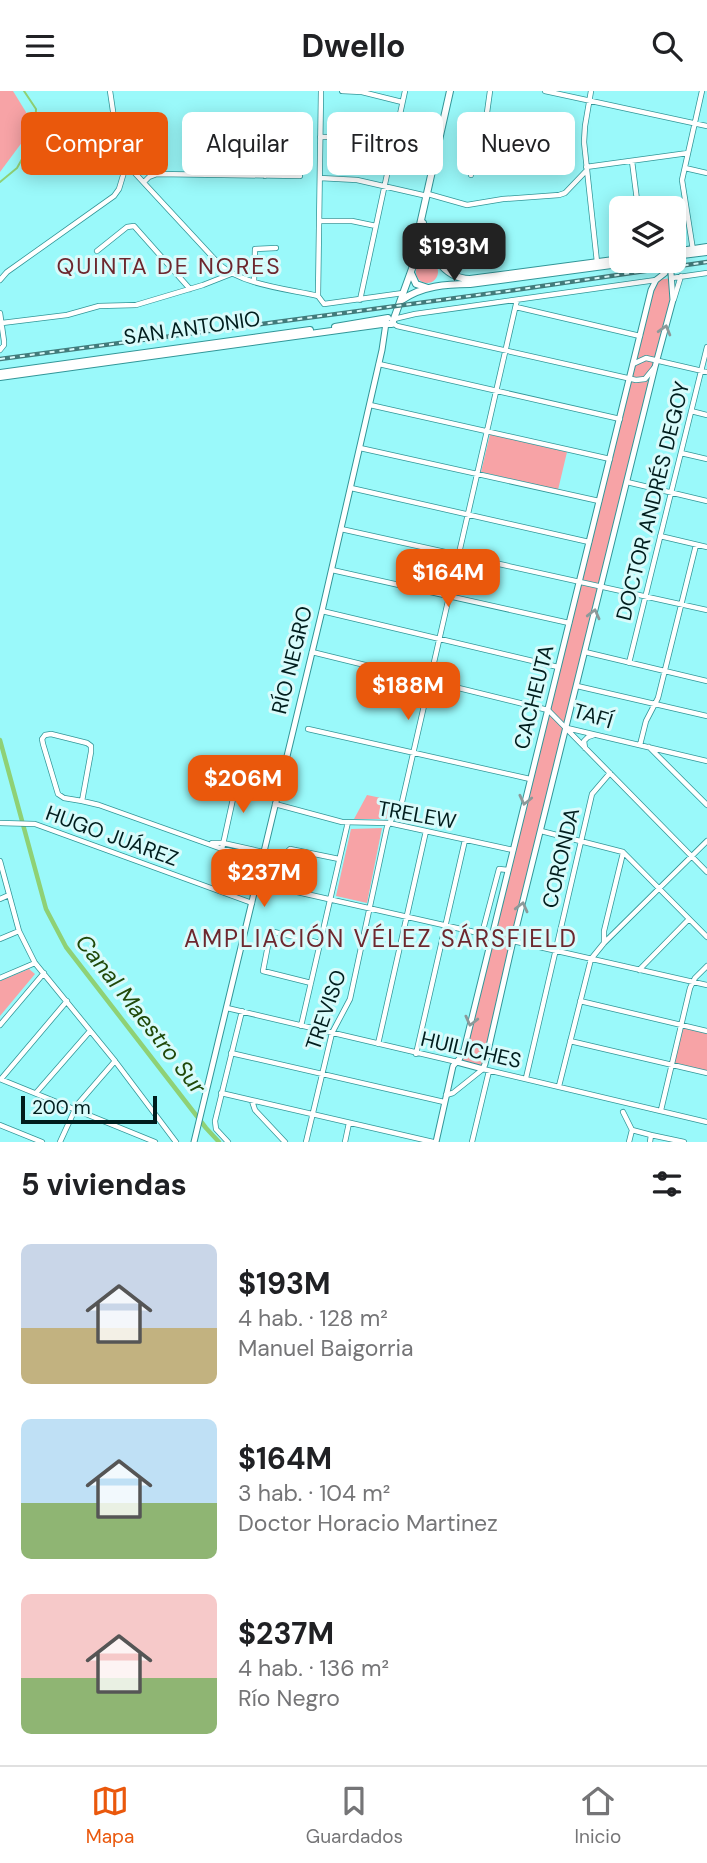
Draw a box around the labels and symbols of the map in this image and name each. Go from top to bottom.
pin: $193M [405,223,503,283]
district label: QUINTA DE NORES [56,251,282,281]
street label: SAN ANTONIO [122,305,262,351]
one-way arrow [657,325,671,337]
street label: DOCTOR ANDRÉS DEGOY [610,379,696,623]
pin: $164M [399,549,497,609]
street label: RÍO NEGRO [265,603,319,717]
one-way arrow [586,608,600,620]
street label: CACHEUTA [507,642,561,752]
pin: $188M [359,663,457,722]
street label: TAFÍ [570,697,616,735]
pin: $206M [194,755,292,815]
street label: TRELEW [375,794,459,836]
one-way arrow [519,794,533,806]
street label: HUGO JUÁREZ [42,799,182,873]
street label: CORONDA [536,805,586,911]
pin: $237M [215,849,313,909]
one-way arrow [514,902,528,914]
district label: AMPLIACIÓN VÉLEZ SÁRSFIELD [184,923,578,954]
water label: Canal Maestro Sur [69,928,214,1101]
street label: TREVISO [299,966,353,1054]
one-way arrow [465,1015,479,1027]
street label: HUILICHES [418,1025,524,1075]
scale bar [21,1093,158,1125]

